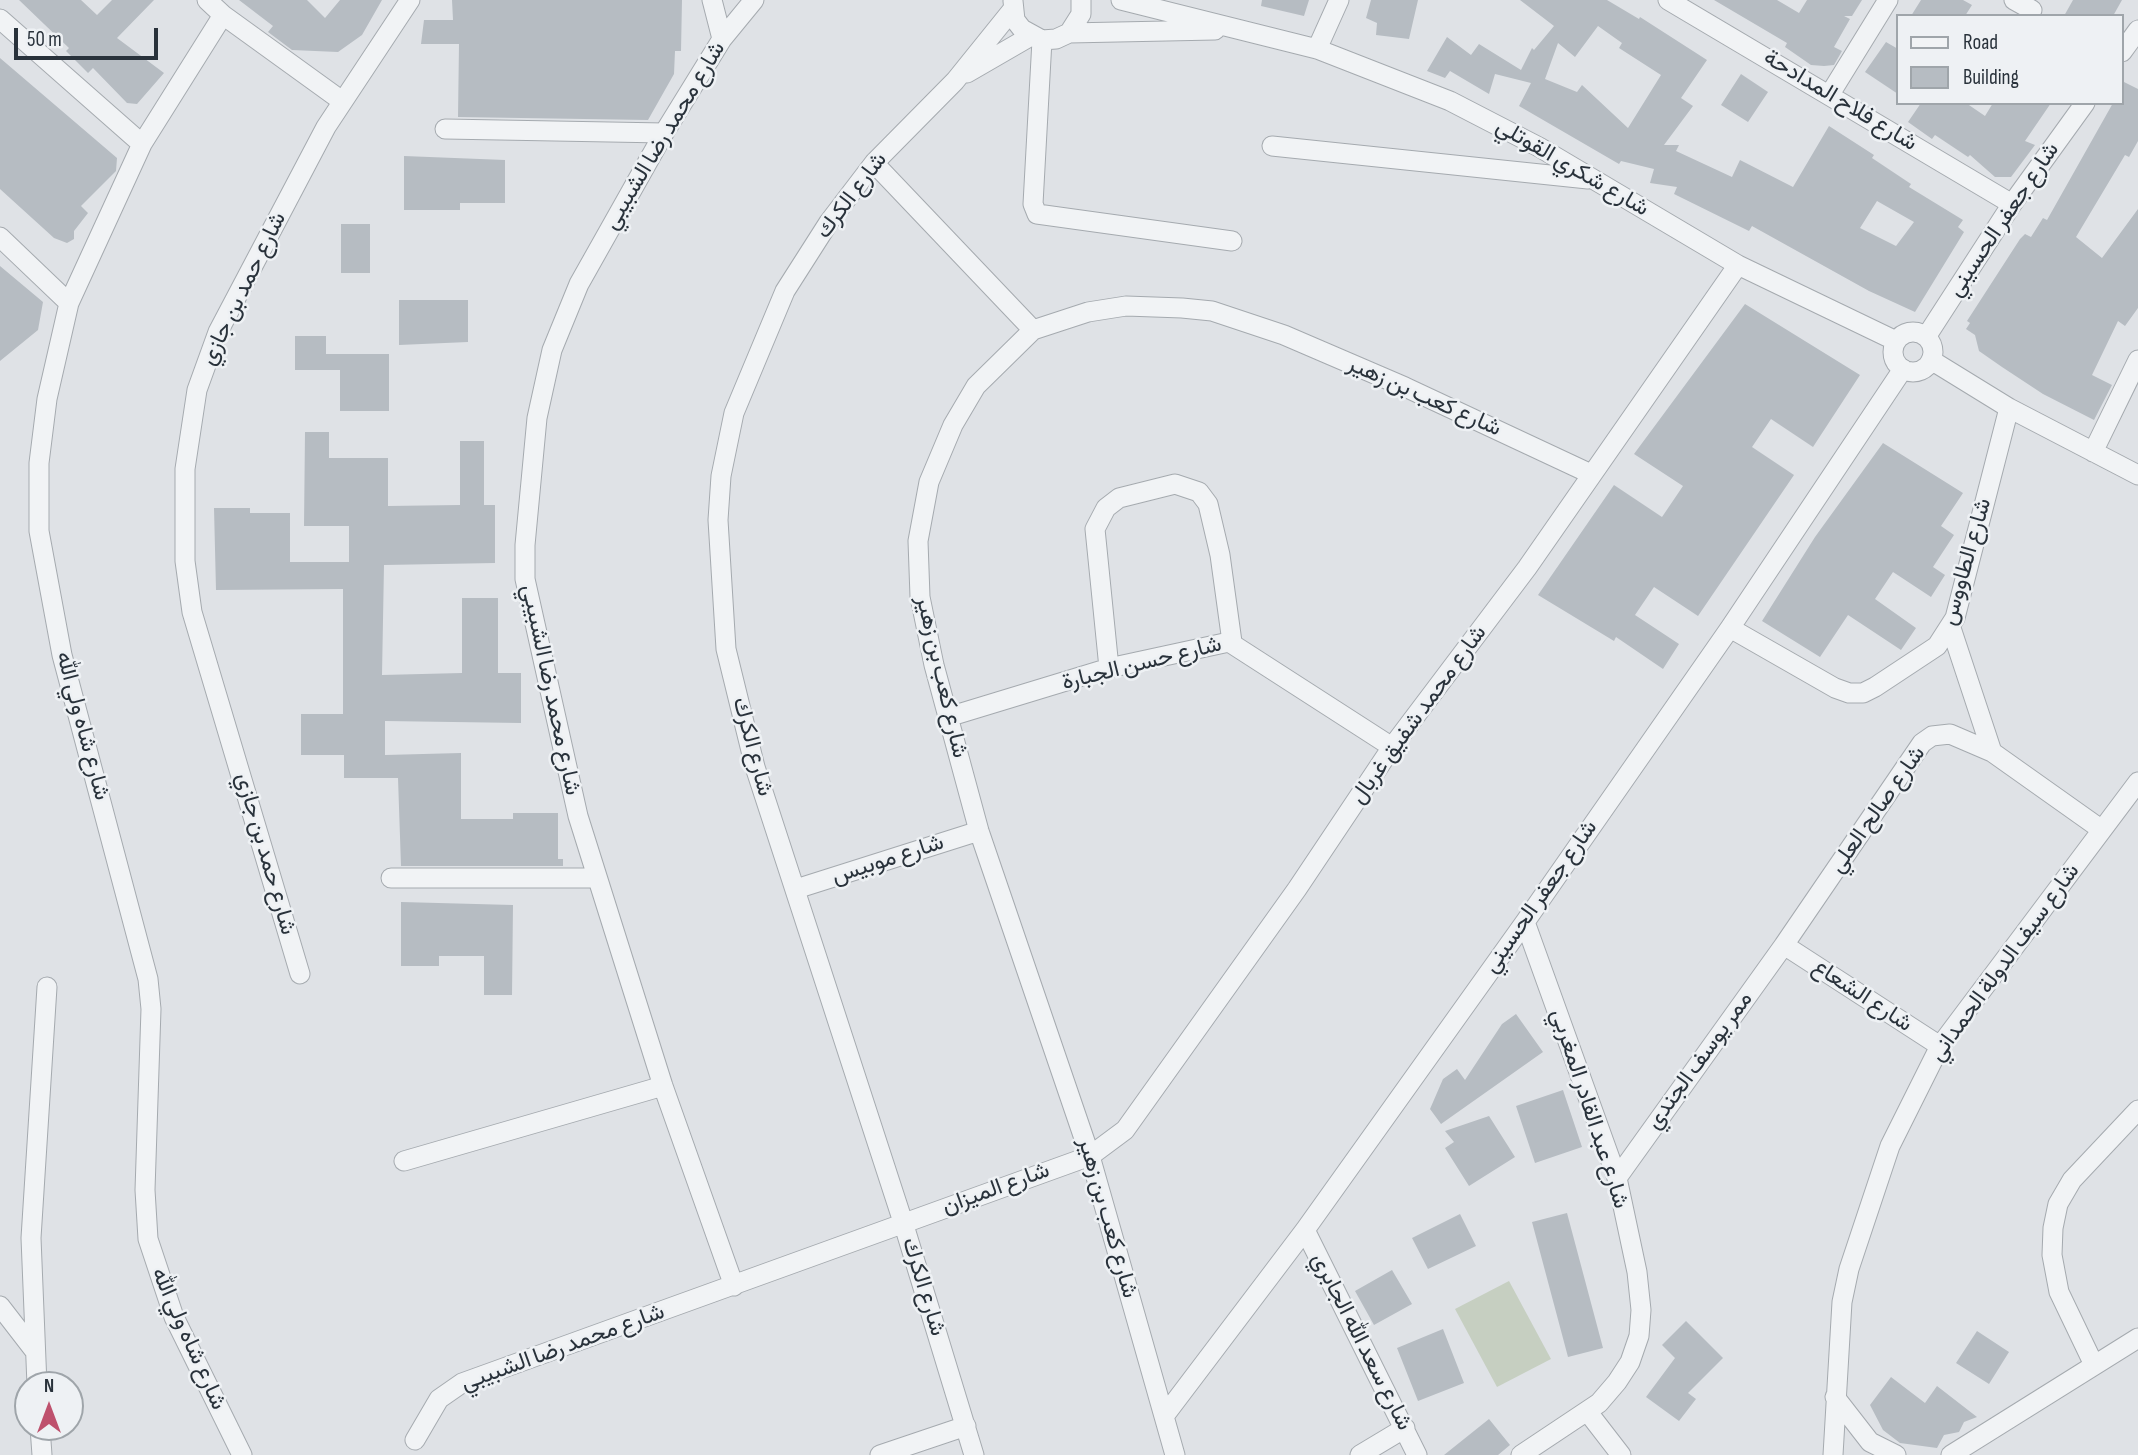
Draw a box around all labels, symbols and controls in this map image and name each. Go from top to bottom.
scale bar [18,14,161,58]
legend [1896,14,2124,105]
text: 50 m [27,27,62,52]
text: Road [1963,30,1998,55]
street label: شارع محمد رضا الشبيبي [598,37,732,235]
street label: شارع فلاح المدادحة [1758,44,1922,158]
text: Building [1963,65,2019,90]
street label: شارع شكري القوتلي [1491,113,1653,223]
street label: شارع جعفر الحسيني [1942,137,2066,303]
street label: شارع الكرك [811,147,893,245]
street label: شارع حمد بن جازي [195,208,293,370]
street label: شارع كعب بن زهير [1343,351,1505,443]
street label: شارع الطاووس [1936,495,1998,629]
street label: شارع محمد رضا الشبيبي [514,582,586,798]
street label: شارع كعب بن زهير [909,593,973,761]
street label: شارع محمد شفيق غربال [1345,620,1493,810]
street label: شارع حسن الجبارة [1059,631,1225,697]
street label: شارع شاه ولي الله [49,649,115,803]
street label: شارع الكرك [726,695,778,799]
street label: شارع صالح العلي [1824,741,1932,879]
street label: شارع حمد بن جازي [229,770,301,938]
street label: شارع جعفر الحسيني [1478,815,1604,979]
street label: شارع موبيس [829,829,947,891]
street label: شارع سيف الدولة الحمداني [1924,859,2086,1067]
street label: شارع الشعاع [1807,953,1917,1039]
street label: ممر يوسف الجندي [1641,987,1759,1135]
street label: شارع عبد القادر المغربي [1544,1006,1634,1212]
street label: شارع كعب بن زهير [1071,1135,1143,1301]
street label: شارع الميزان [938,1157,1054,1221]
street label: شارع الكرك [895,1235,951,1339]
street label: شارع سعد الله الجابري [1304,1249,1418,1435]
street label: شارع شاه ولي الله [144,1264,232,1414]
street label: شارع محمد رضا الشبيبي [457,1298,669,1398]
north arrow [14,1371,84,1441]
text: N [44,1375,54,1398]

